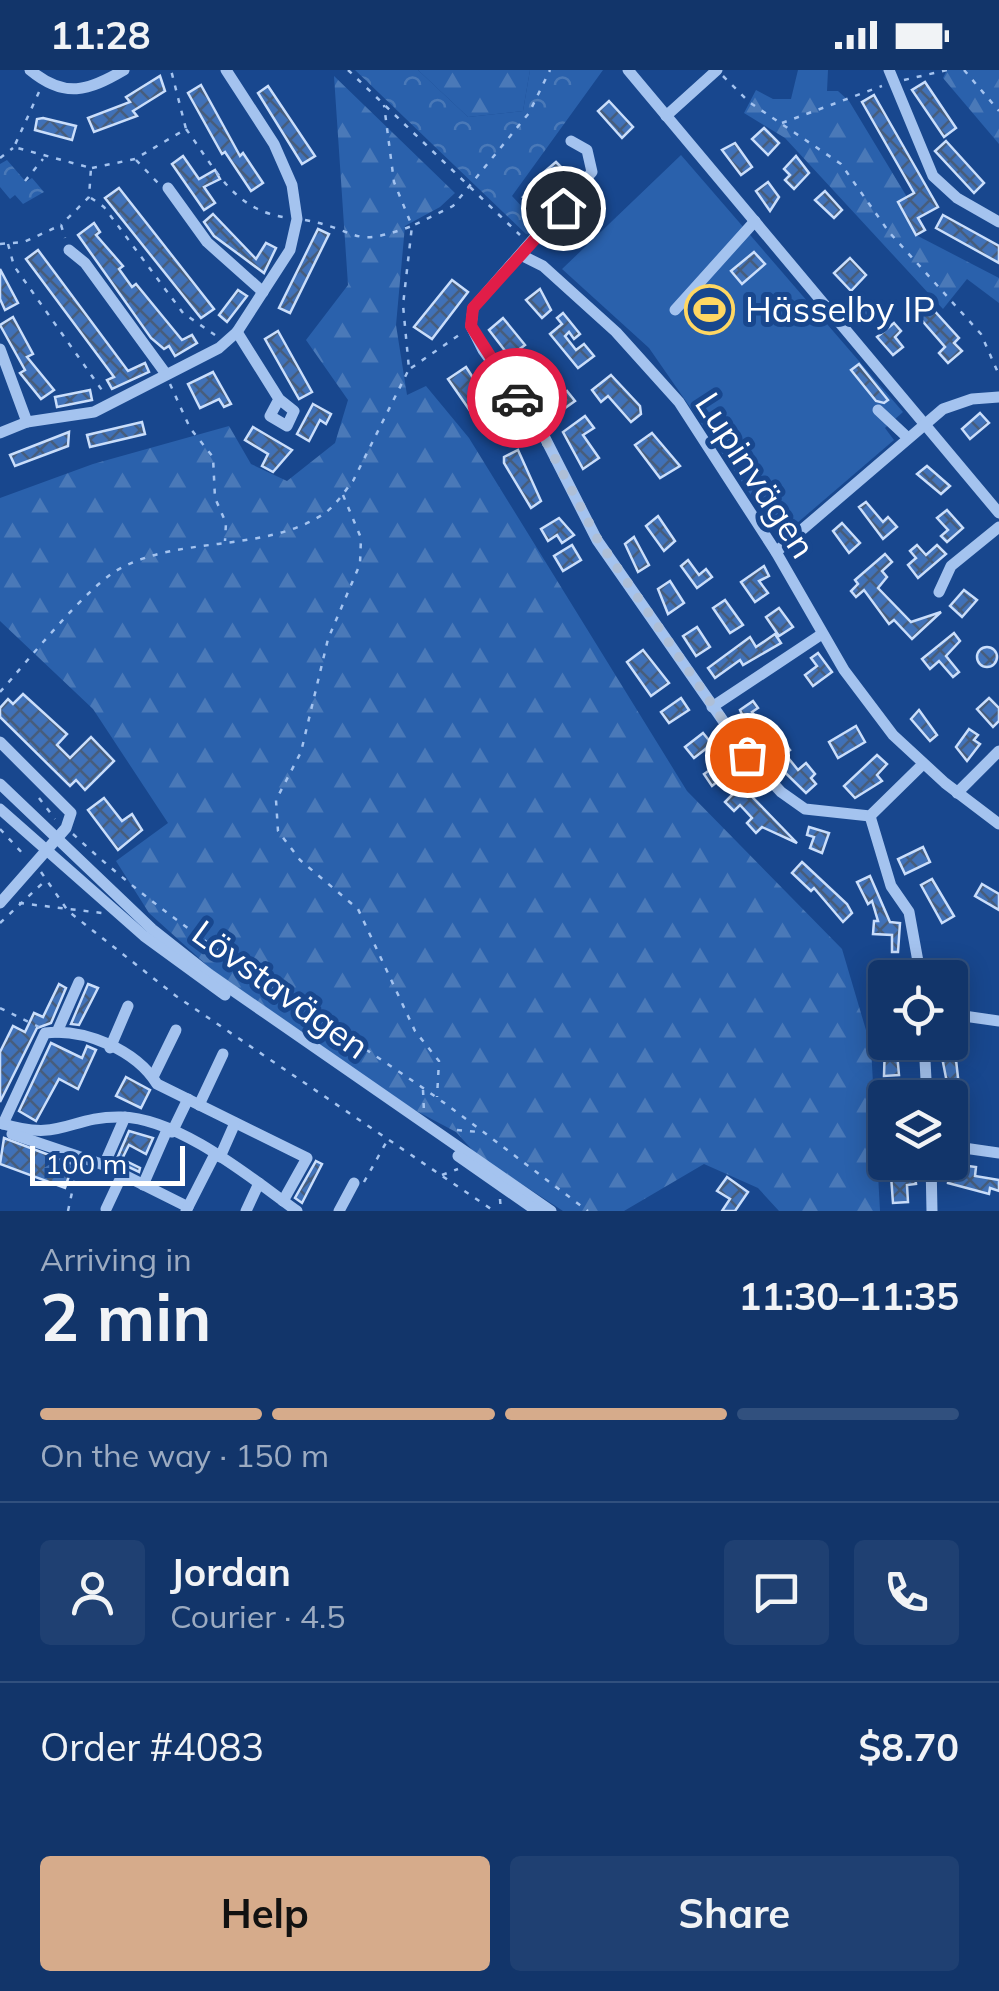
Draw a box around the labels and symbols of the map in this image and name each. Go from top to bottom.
pin [521,166,606,251]
sports icon: Hässelby IP [684,283,736,335]
place label: Hässelby IP [745,287,935,331]
courier [467,348,567,448]
street label: Lupinvägen [686,384,826,566]
pin [705,713,790,798]
street label: Lövstavägen [184,910,378,1068]
scale bar [30,1141,185,1186]

